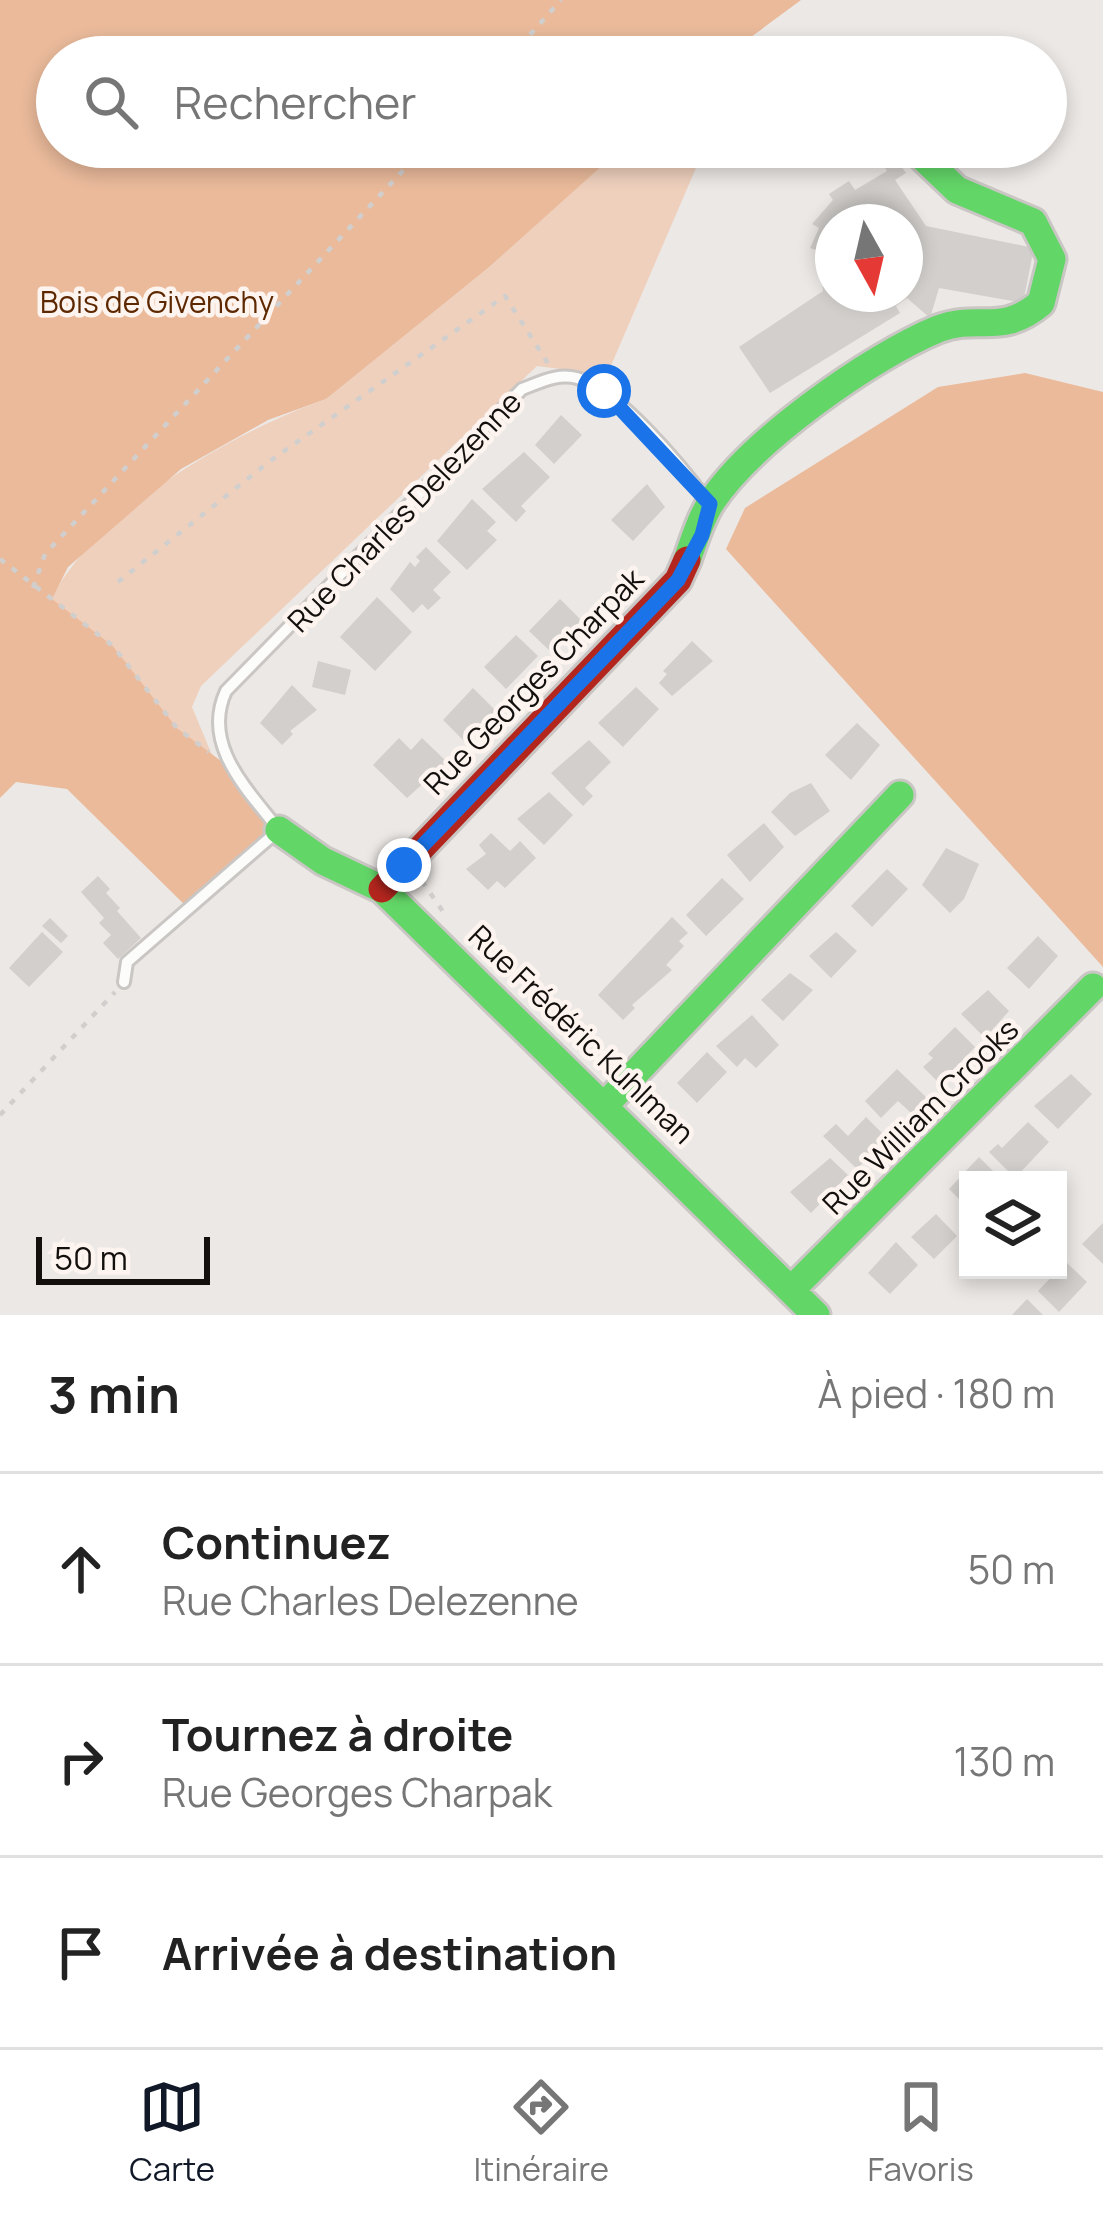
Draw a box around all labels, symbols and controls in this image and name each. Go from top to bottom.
search box [36,36,1067,168]
icon: search [78,69,144,135]
text: Rechercher [174,71,417,133]
north arrow [815,204,923,312]
park label: Bois de Givenchy [40,281,274,322]
route start [577,364,631,418]
street label: Rue Charles Delezenne [278,381,530,640]
street label: Rue Georges Charpak [414,558,653,803]
route end [377,838,431,892]
street label: Rue Frédéric Kuhlman [460,915,704,1152]
street label: Rue William Crooks [813,1009,1027,1223]
map controls [959,1171,1067,1279]
button: layers [959,1171,1067,1279]
scale bar [36,1231,210,1284]
text: 50 m [54,1235,128,1280]
text: 3 min [48,1359,180,1428]
text: À pied · 180 m [817,1366,1055,1420]
text: Continuez [162,1511,391,1573]
icon: ahead [48,1536,114,1602]
text: 50 m [968,1542,1055,1596]
text: Rue Charles Delezenne [162,1573,579,1627]
text: Tournez à droite [162,1703,513,1765]
icon: right [48,1728,114,1794]
text: 130 m [954,1734,1055,1788]
text: Rue Georges Charpak [162,1765,552,1819]
icon: arrive [48,1920,114,1986]
text: Arrivée à destination [162,1922,617,1984]
tab: Carte [129,2074,215,2191]
tab: Itinéraire [473,2074,609,2191]
tab: Favoris [868,2074,974,2191]

